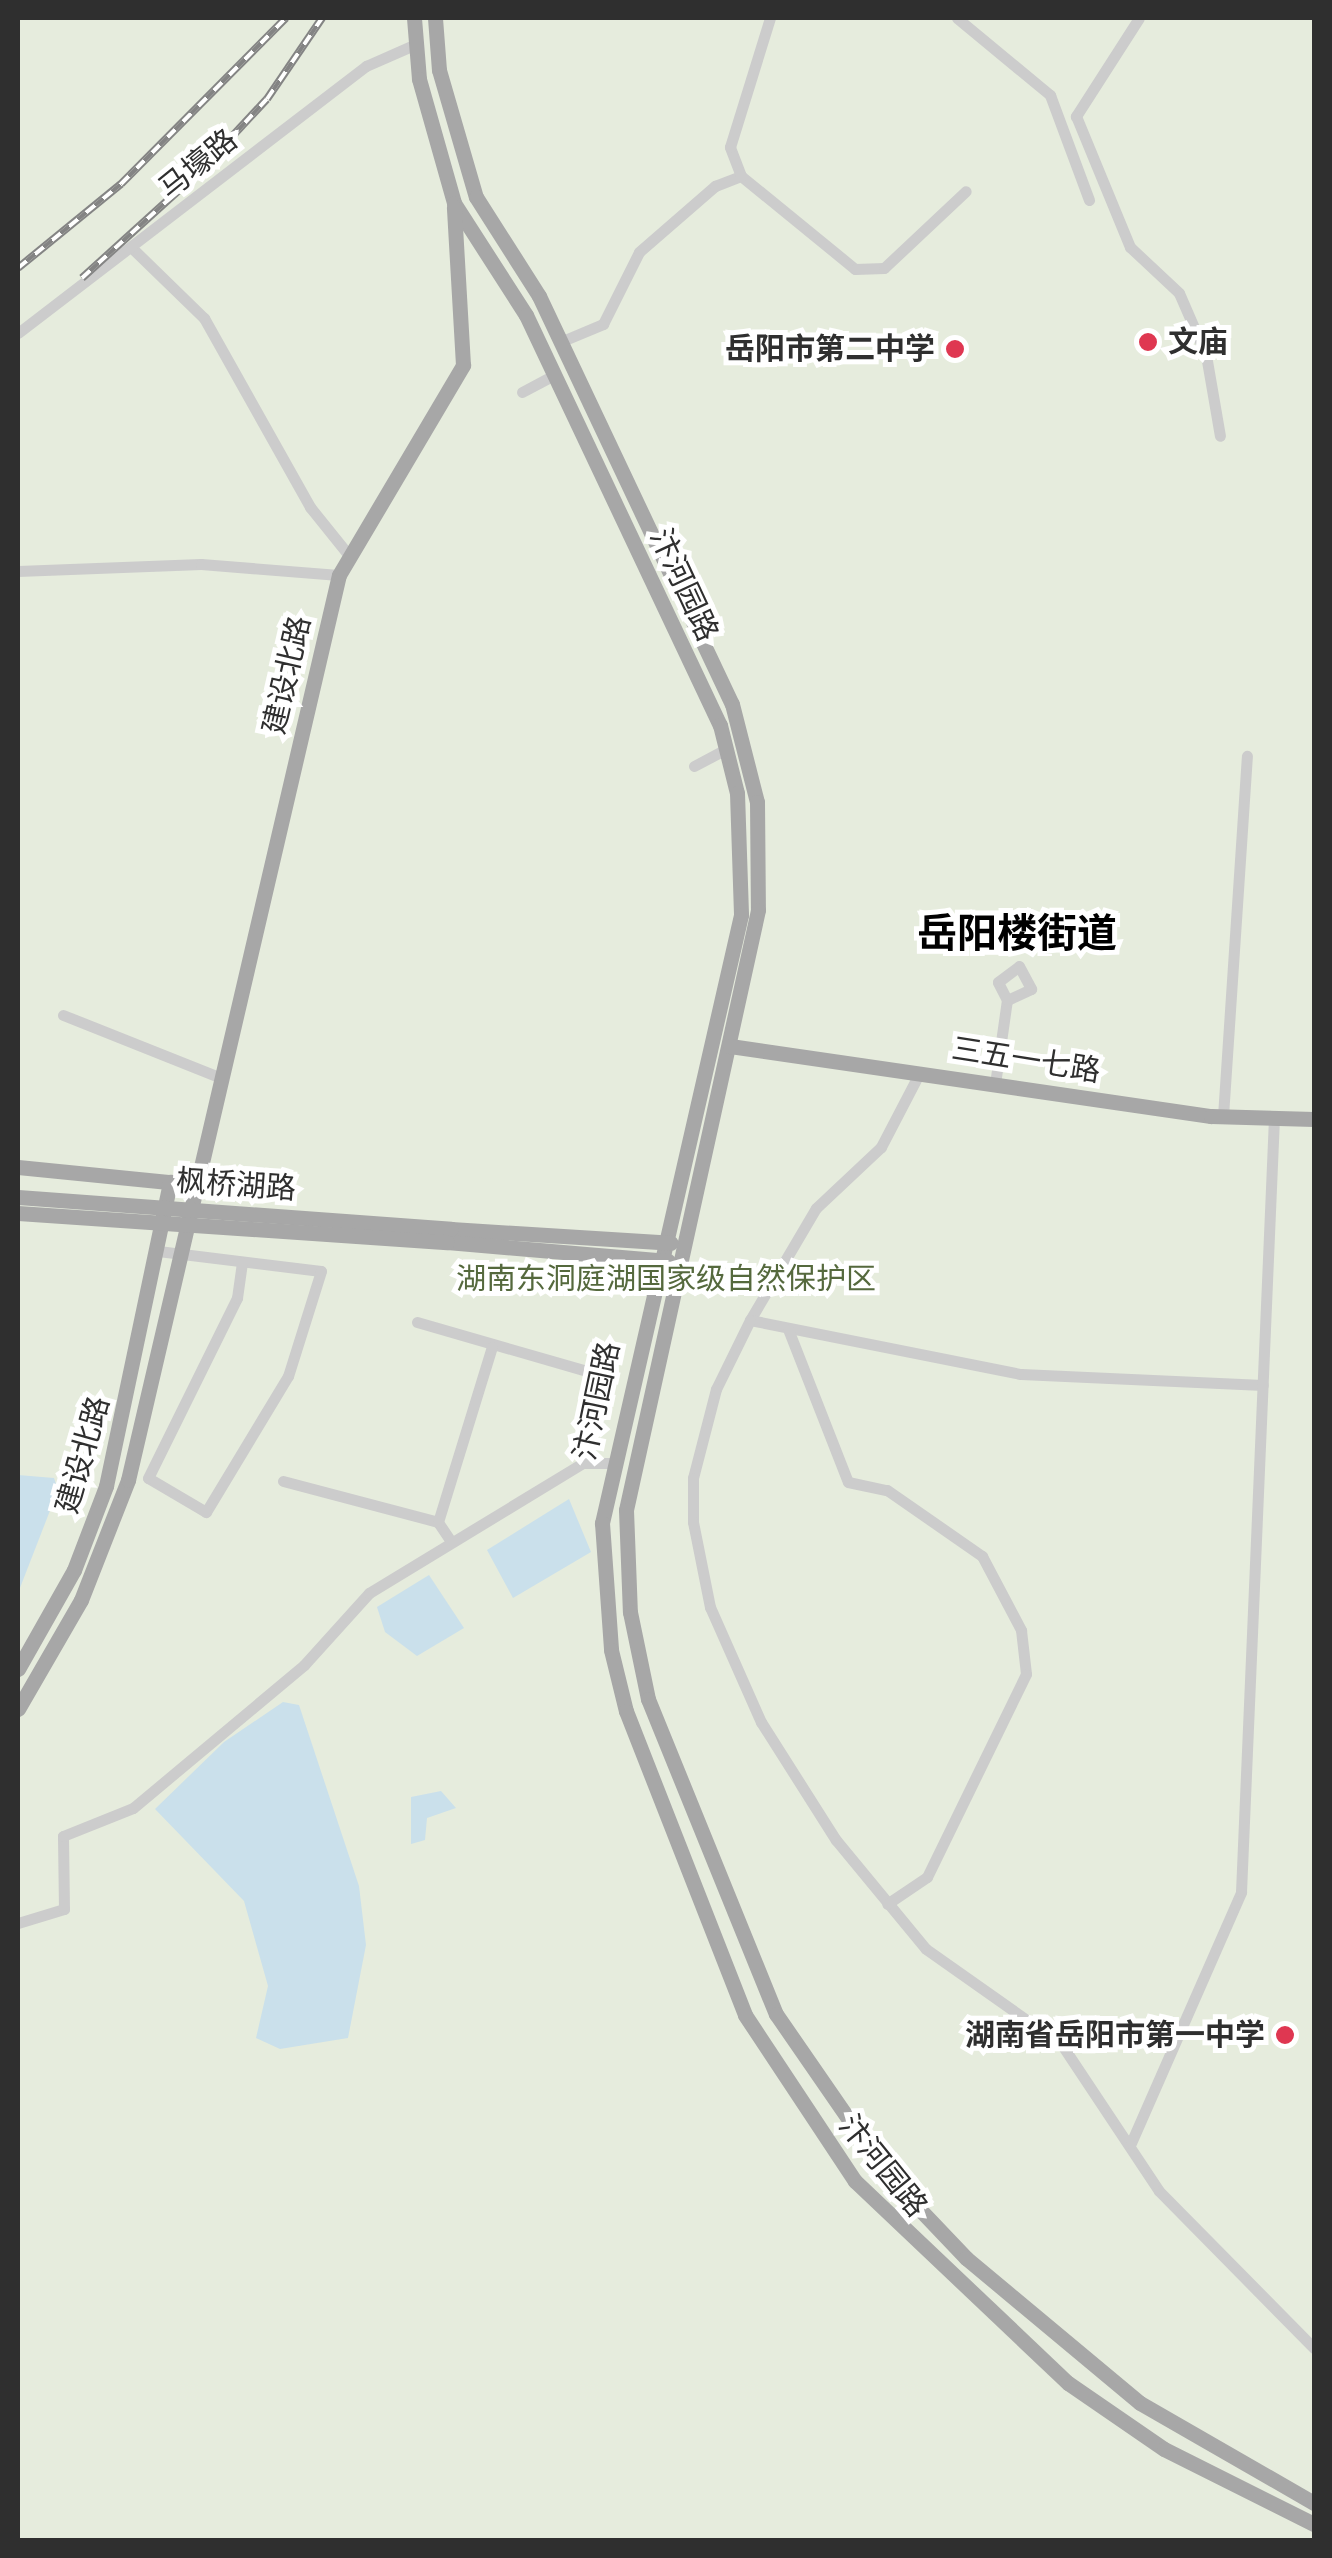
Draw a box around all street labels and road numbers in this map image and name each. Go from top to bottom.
street label: 马壕路 [152,122,244,206]
street label: 汴河园路 [642,523,726,647]
street label: 建设北路 [256,612,318,738]
street label: 三五一七路 [949,1030,1103,1090]
street label: 枫桥湖路 [175,1163,297,1207]
street label: 汴河园路 [567,1339,627,1463]
street label: 建设北路 [49,1392,117,1518]
street label: 汴河园路 [831,2108,935,2224]

